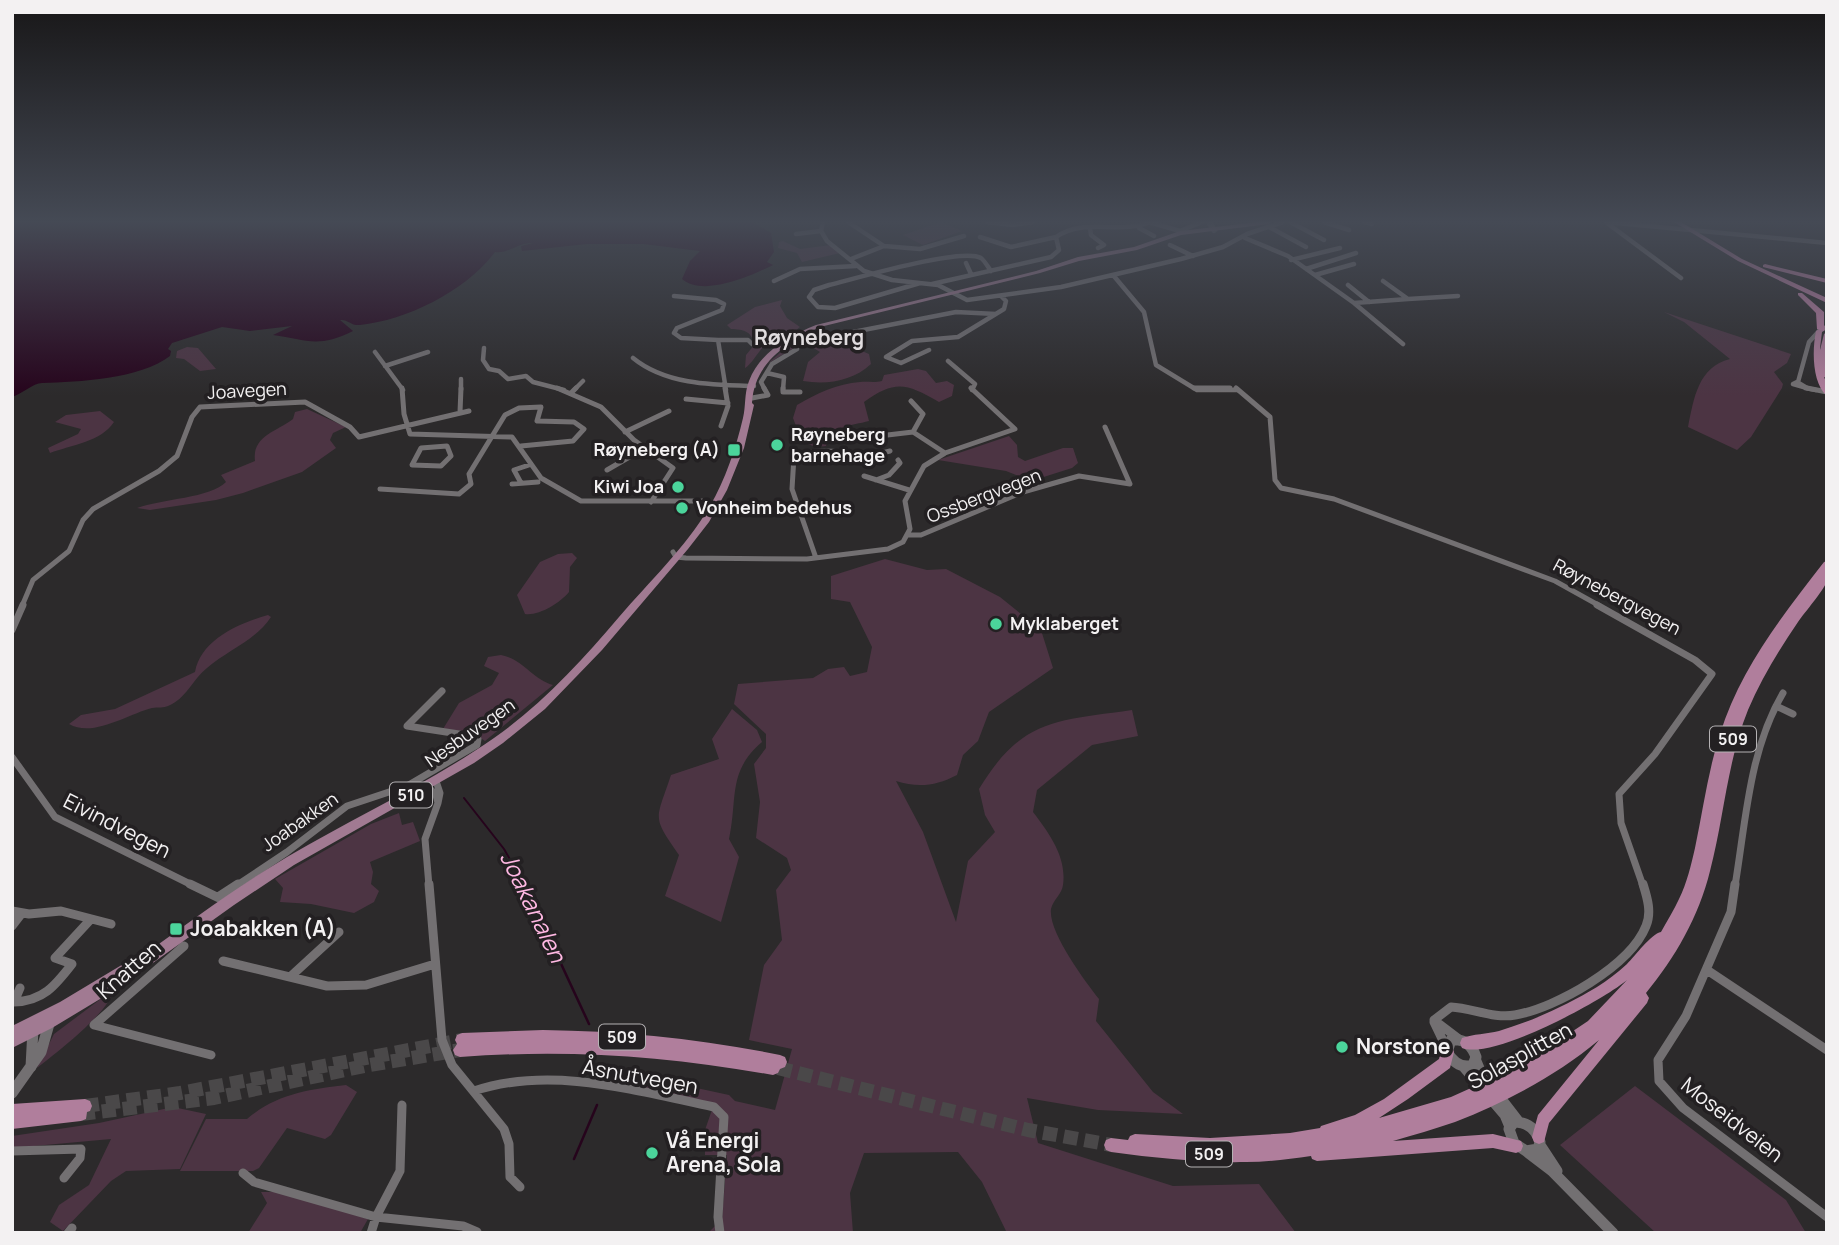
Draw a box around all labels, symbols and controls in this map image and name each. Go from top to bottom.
district label: Røyneberg [754,323,864,351]
street label: Joavegen [207,376,287,404]
place label: Røyneberg barnehage [791,422,886,467]
place label: Røyneberg (A) [594,437,720,461]
marker: Røyneberg barnehage [769,437,785,453]
marker: Røyneberg (A) [726,442,742,458]
street label: Ossbergvegen [923,462,1044,528]
place label: Kiwi Joa [594,474,664,498]
marker: Kiwi Joa [670,479,686,495]
place label: Vonheim bedehus [696,495,852,519]
marker: Vonheim bedehus [674,500,690,516]
street label: Røynebergvegen [1550,552,1685,640]
place label: Myklaberget [1010,611,1119,635]
marker: Myklaberget [988,616,1004,632]
street label: Nesbuvegen [420,692,519,772]
road number: 509 [1710,726,1756,752]
road number: 510 [390,782,432,808]
street label: Eivindvegen [59,786,176,864]
street label: Joabakken [256,786,342,856]
water label: Joakanalen [493,846,575,969]
place label: Joabakken (A) [190,914,336,942]
marker: Joabakken (A) [168,921,184,937]
street label: Knatten [90,934,166,1005]
street label: Solasplitten [1462,1015,1577,1095]
road number: 509 [599,1024,645,1050]
place label: Norstone [1356,1032,1450,1060]
marker: Norstone [1334,1039,1350,1055]
street label: Åsnutvegen [580,1052,700,1100]
street label: Moseidveien [1676,1070,1789,1168]
place label: Vå Energi Arena, Sola [666,1126,781,1178]
road number: 509 [1186,1142,1232,1166]
marker: Vå Energi Arena, Sola [644,1145,660,1161]

